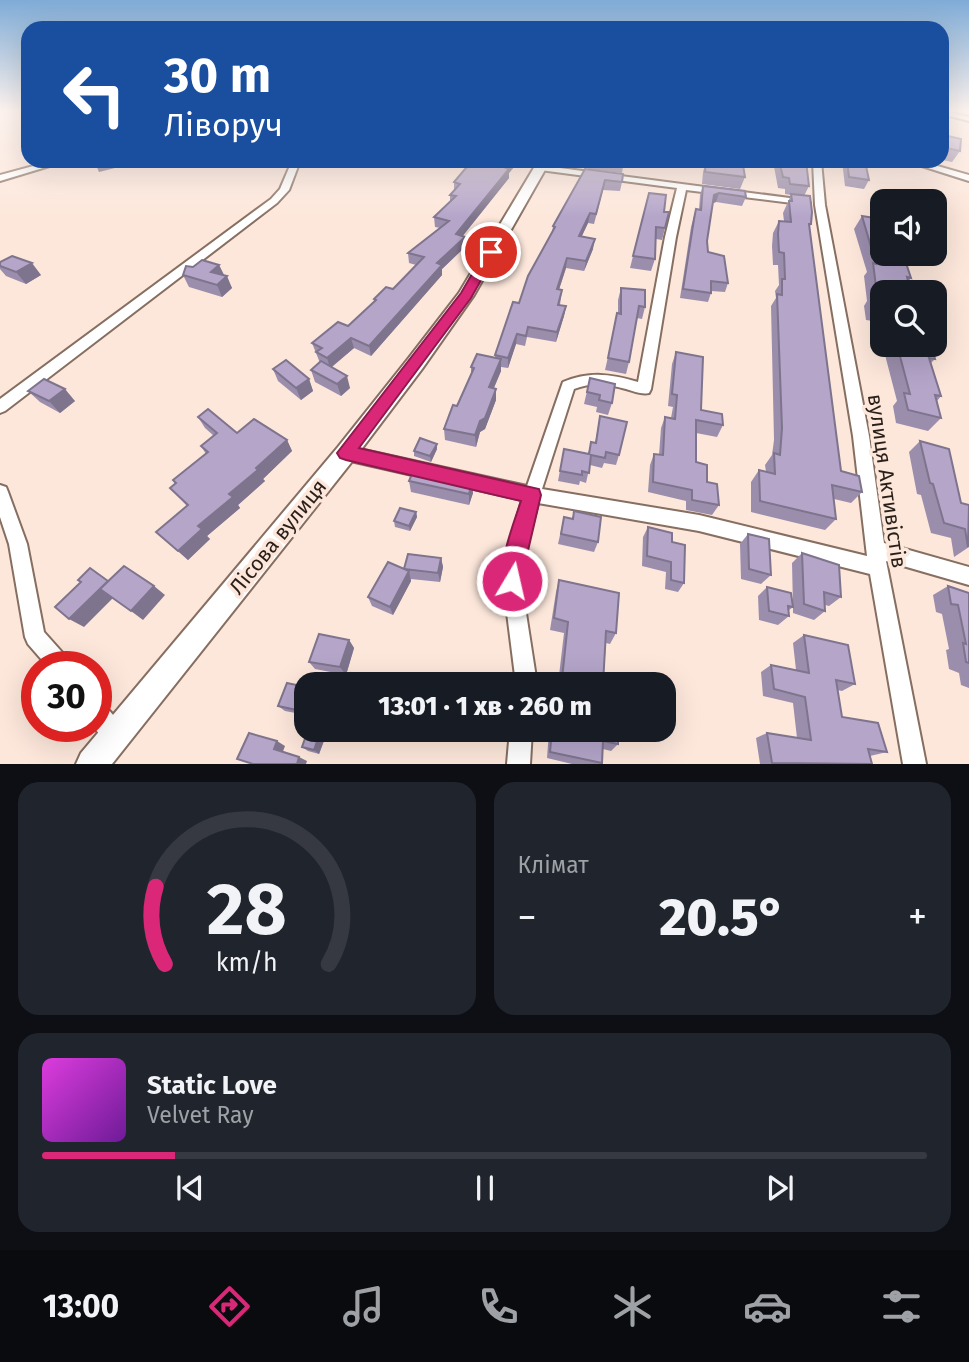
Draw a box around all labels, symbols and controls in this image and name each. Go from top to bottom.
text: 30 m [164,46,271,105]
icon: left [49,49,140,140]
text: Ліворуч [164,106,283,144]
map controls [870,189,947,357]
button: sound [870,189,947,266]
pin [461,222,521,282]
icon: arrive [472,233,510,271]
button: search [870,280,947,357]
street label: вулиця Активістів [862,392,912,570]
street label: Лісова вулиця [224,474,332,600]
position arrow [475,544,549,618]
speed limit sign: 30 [21,651,112,742]
text: 13:01 · 1 хв · 260 m [378,691,592,722]
text: Клімат [518,851,589,879]
text: 28 [207,867,287,954]
text: 20.5° [659,886,785,949]
text: − [518,894,537,940]
text: + [908,894,927,940]
text: km/h [216,948,278,978]
text: Static Love [147,1070,277,1101]
text: Velvet Ray [147,1101,254,1129]
icon: previous [171,1169,209,1207]
icon: pause [466,1169,504,1207]
icon: next [761,1169,799,1207]
icon: directions [205,1282,254,1331]
icon: music [339,1282,388,1331]
icon: phone [474,1282,523,1331]
icon: climate [608,1282,657,1331]
icon: car [743,1282,792,1331]
icon: filters [877,1282,926,1331]
text: 13:00 [43,1287,119,1325]

